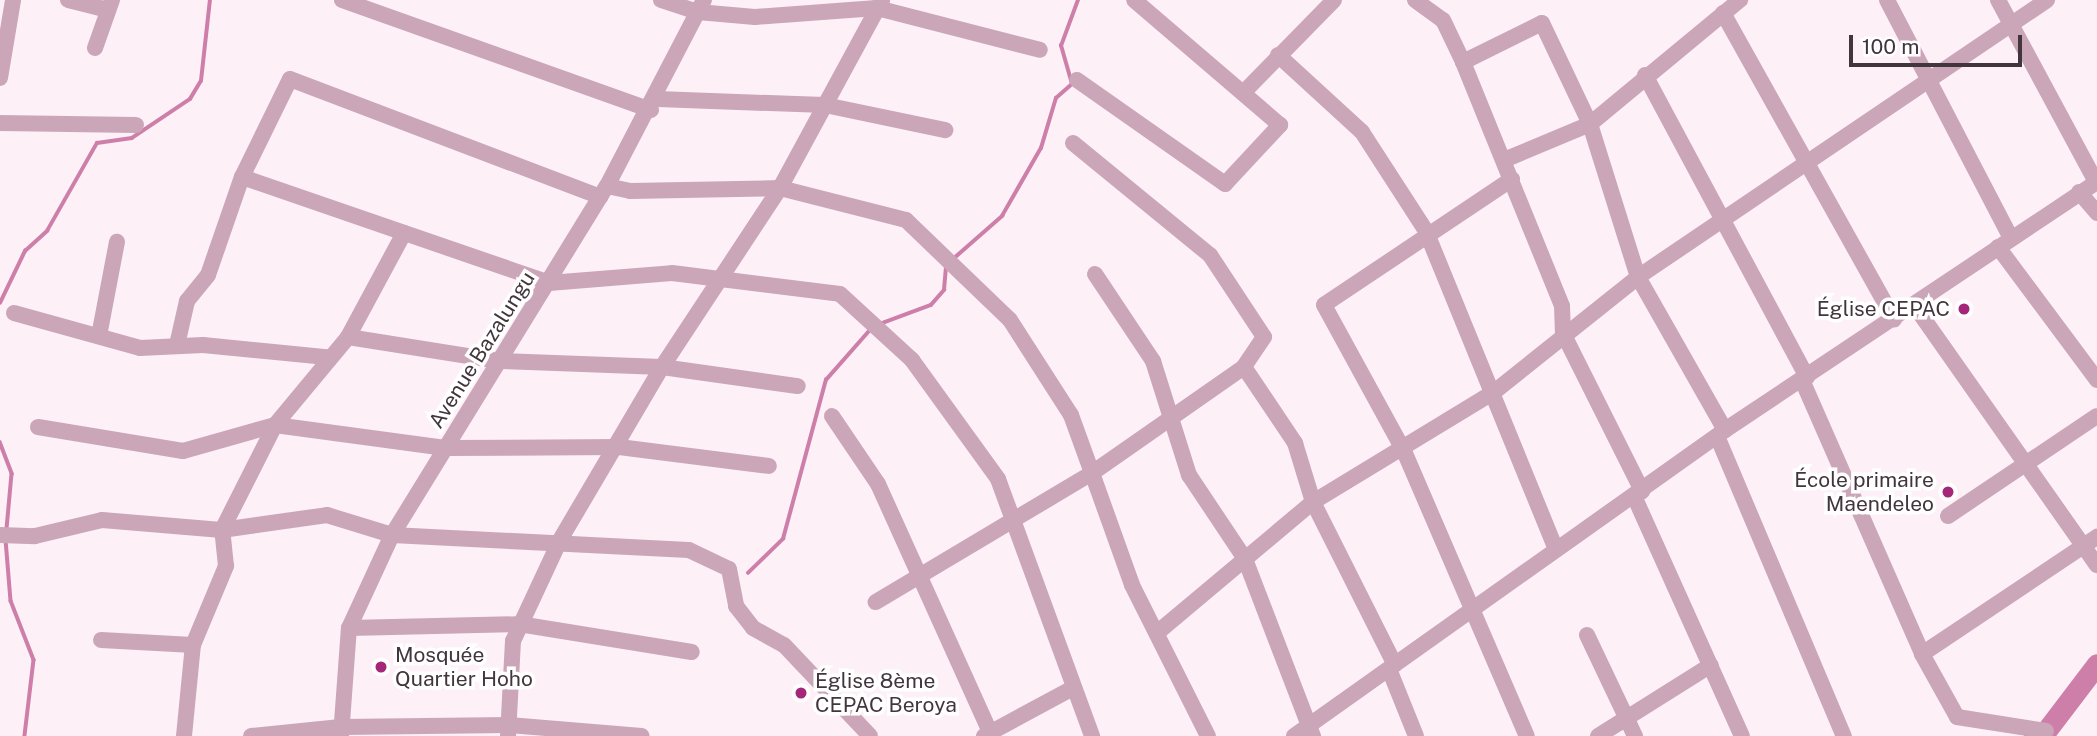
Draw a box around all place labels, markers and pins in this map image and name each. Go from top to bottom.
place label: Église CEPAC [1817,296,1950,322]
marker: Église CEPAC [1956,301,1972,317]
place label: École primaire Maendeleo [1794,467,1934,517]
marker: École primaire Maendeleo [1940,484,1956,500]
place label: Mosquée Quartier Hoho [395,642,533,692]
marker: Mosquée Quartier Hoho [373,659,389,675]
place label: Église 8ème CEPAC Beroya [815,668,957,718]
marker: Église 8ème CEPAC Beroya [793,685,809,701]

